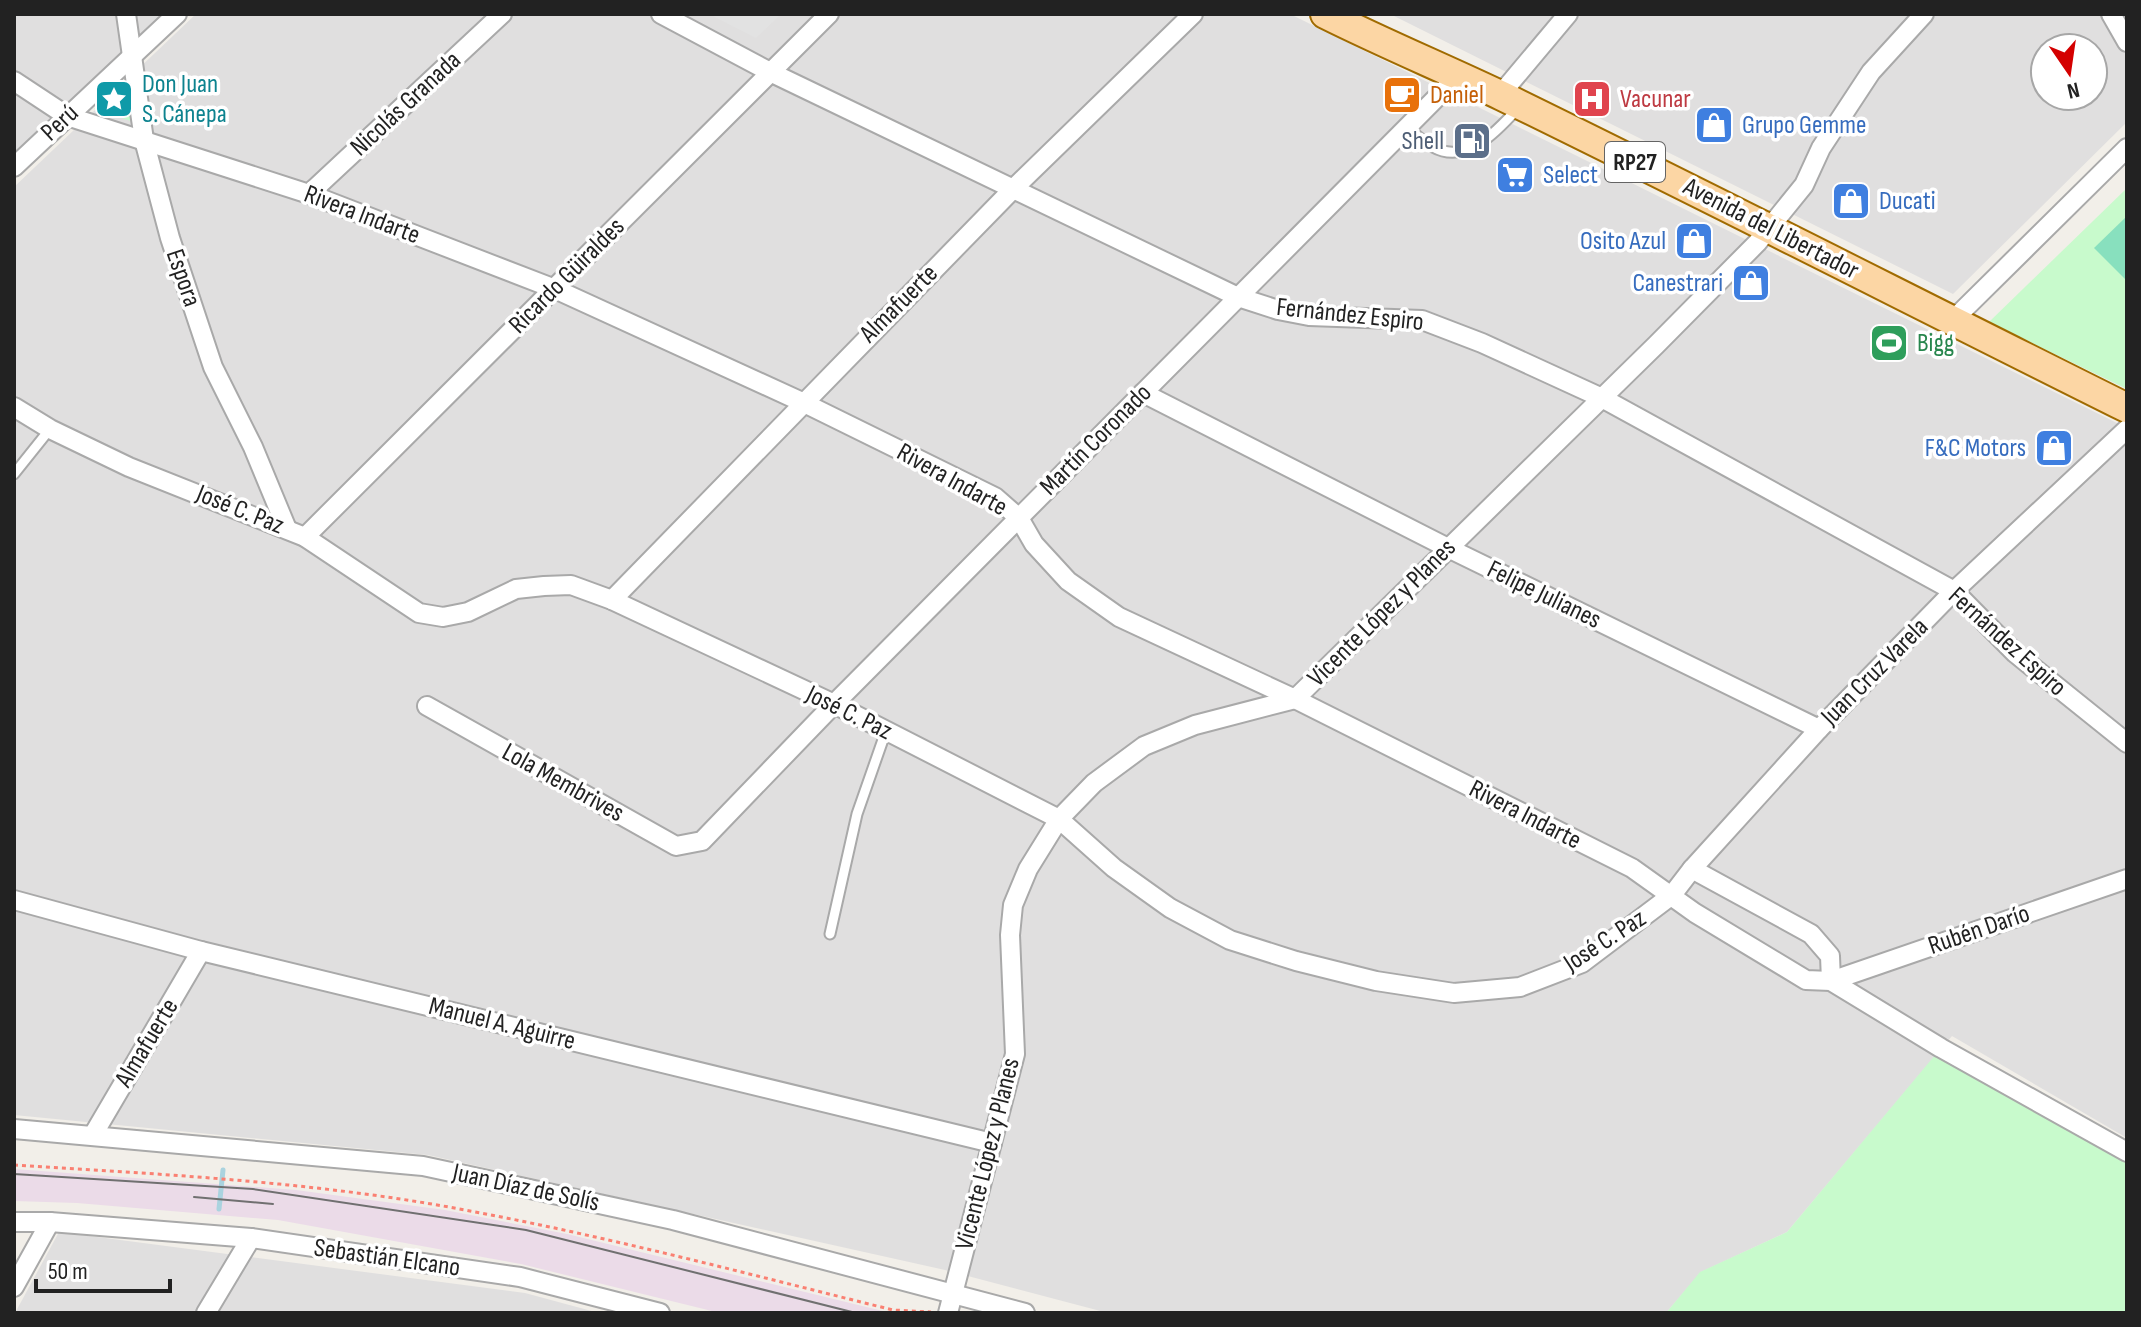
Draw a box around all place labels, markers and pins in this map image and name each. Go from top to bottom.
place label: Don Juan S. Cánepa [142,69,227,130]
cafe icon: Daniel [1381,74,1423,116]
place icon: Don Juan S. Cánepa [93,78,135,120]
hospital icon: Vacunar [1571,78,1613,120]
place label: Daniel [1430,80,1484,111]
place label: Vacunar [1620,84,1691,115]
shop icon: Grupo Gemme [1693,104,1735,146]
place label: Grupo Gemme [1742,110,1866,141]
fuel station icon: Shell [1451,120,1493,162]
place label: Shell [1402,126,1444,157]
supermarket icon: Select [1494,154,1536,196]
place label: Select [1543,160,1598,191]
shop icon: Ducati [1830,180,1872,222]
place label: Ducati [1879,186,1936,217]
shop icon: Osito Azul [1673,220,1715,262]
place label: Osito Azul [1580,226,1666,257]
shop icon: Canestrari [1730,262,1772,304]
place label: Canestrari [1633,268,1723,299]
sports icon: Bigg [1868,322,1910,364]
place label: Bigg [1917,328,1954,359]
shop icon: F&C Motors [2033,427,2075,469]
place label: F&C Motors [1925,433,2026,464]

